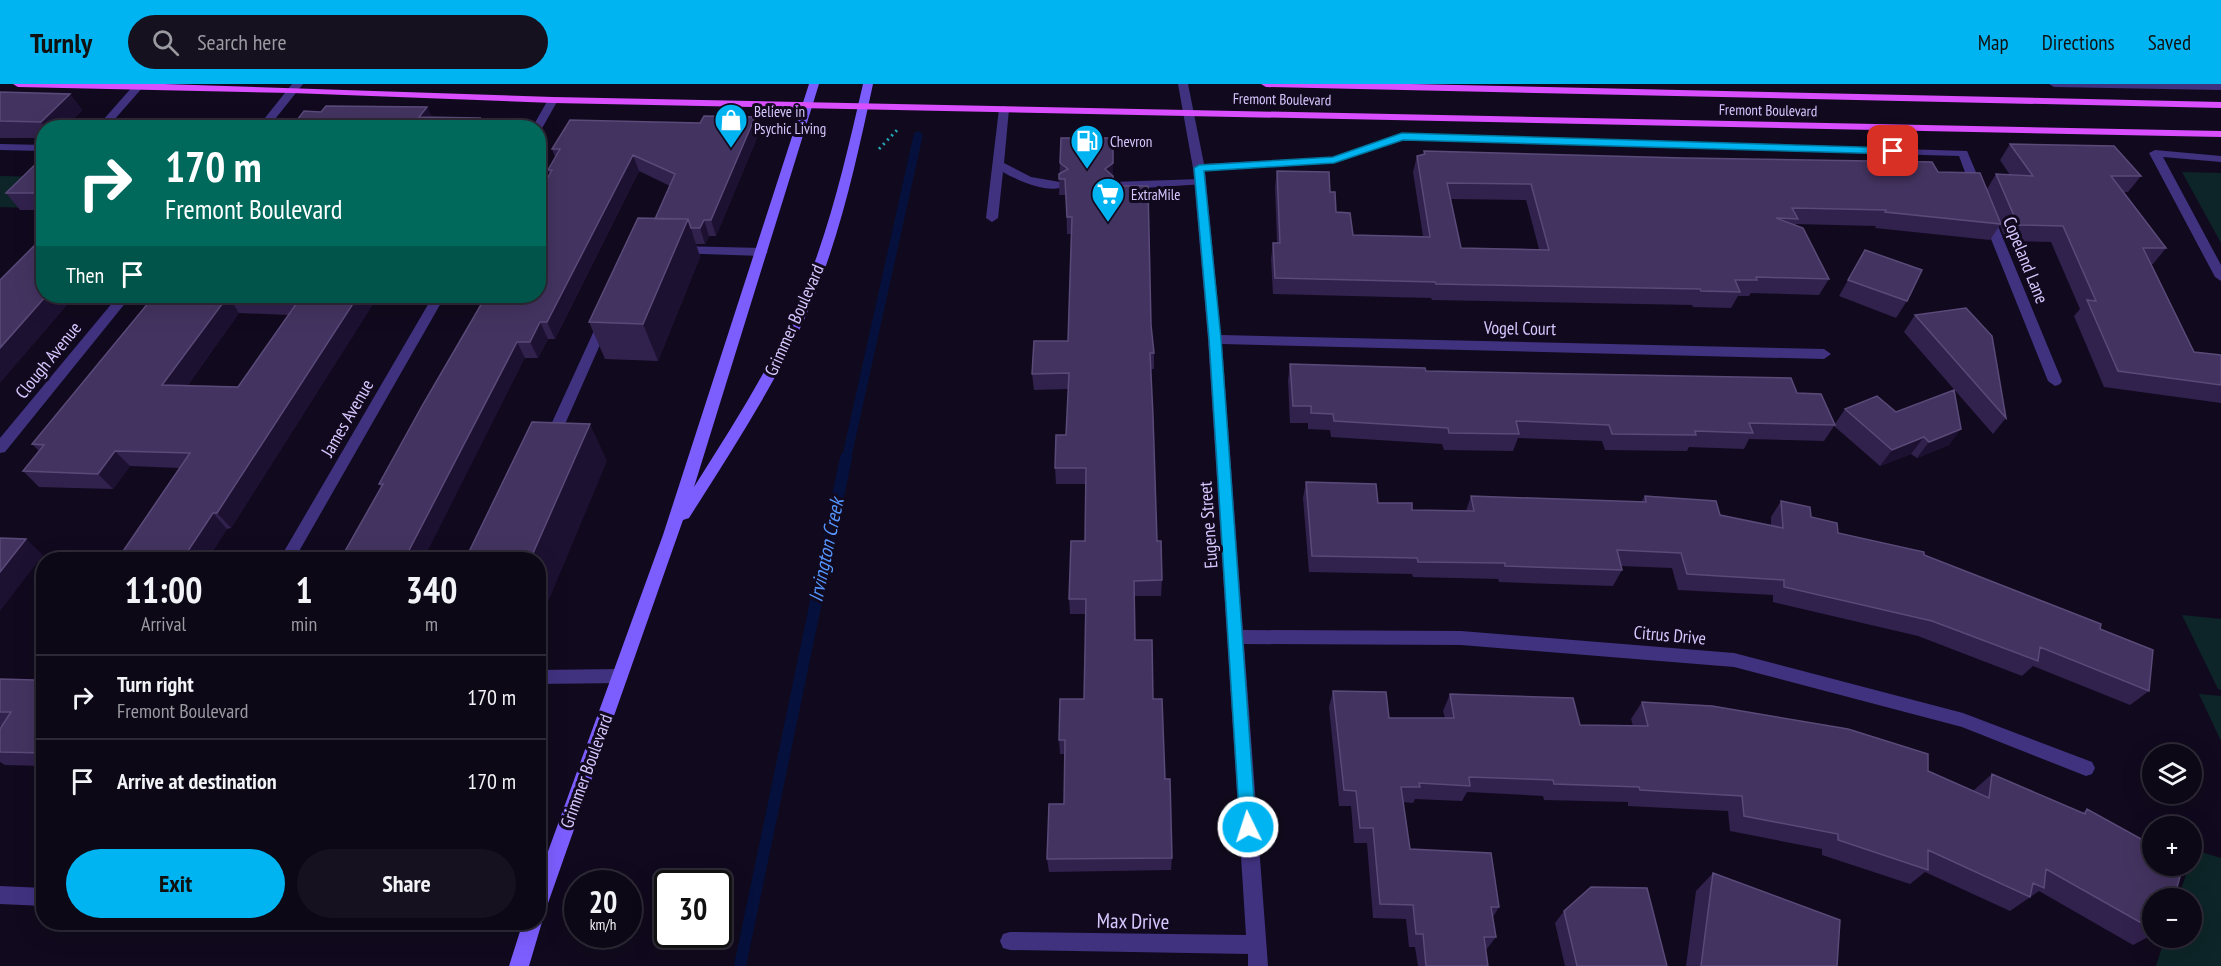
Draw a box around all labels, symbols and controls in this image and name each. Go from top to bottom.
search box [128,15,548,69]
text: Turnly [30,24,92,61]
icon: search [149,26,182,59]
text: Search here [197,28,287,56]
text: Map [1978,29,2009,56]
text: Directions [2042,29,2115,56]
text: Saved [2148,29,2191,56]
street label: Fremont Boulevard [1233,89,1331,109]
street label: Fremont Boulevard [1719,100,1817,120]
shop icon: Believe in Psychic Living [713,102,749,149]
place label: Believe in Psychic Living [754,102,826,138]
fuel station icon: Chevron [1069,123,1105,170]
pin [1867,125,1918,176]
place label: Chevron [1110,132,1152,151]
icon: arrive [1876,134,1909,167]
text: 170 m [165,139,262,194]
icon: right [66,144,144,222]
supermarket icon: ExtraMile [1090,176,1126,223]
place label: ExtraMile [1131,185,1180,204]
text: Fremont Boulevard [165,192,342,226]
street label: Copeland Lane [1998,213,2054,307]
icon: arrive [116,258,149,291]
text: Then [66,261,104,289]
street label: Grimmer Boulevard [759,261,829,379]
street label: Vogel Court [1483,316,1556,340]
street label: Clough Avenue [10,317,86,403]
street label: James Avenue [315,375,378,462]
street label: Eugene Street [1193,481,1223,569]
water label: Irvington Creek [802,494,850,604]
text: 11:00 [125,566,202,613]
text: 1 [295,566,313,613]
text: 340 [406,566,457,613]
text: Arrival [141,611,186,637]
text: min [291,611,317,637]
text: m [425,611,438,637]
street label: Citrus Drive [1633,620,1707,650]
text: Turn right [117,670,194,698]
icon: right [66,681,99,714]
text: 170 m [467,683,516,711]
text: Fremont Boulevard [117,698,248,724]
street label: Grimmer Boulevard [555,711,617,831]
map controls [2142,744,2202,948]
button: layers [2142,744,2202,804]
icon: arrive [66,765,99,798]
text: Arrive at destination [117,767,277,795]
text: 170 m [467,767,516,795]
position arrow [1216,795,1280,859]
button: + [2142,816,2202,876]
button: Exit [66,849,285,918]
button: Share [297,849,516,918]
speed limit sign: 30 [654,870,732,948]
text: 20 [589,882,617,921]
button: − [2142,888,2202,948]
street label: Max Drive [1096,907,1170,935]
text: km/h [590,915,616,934]

